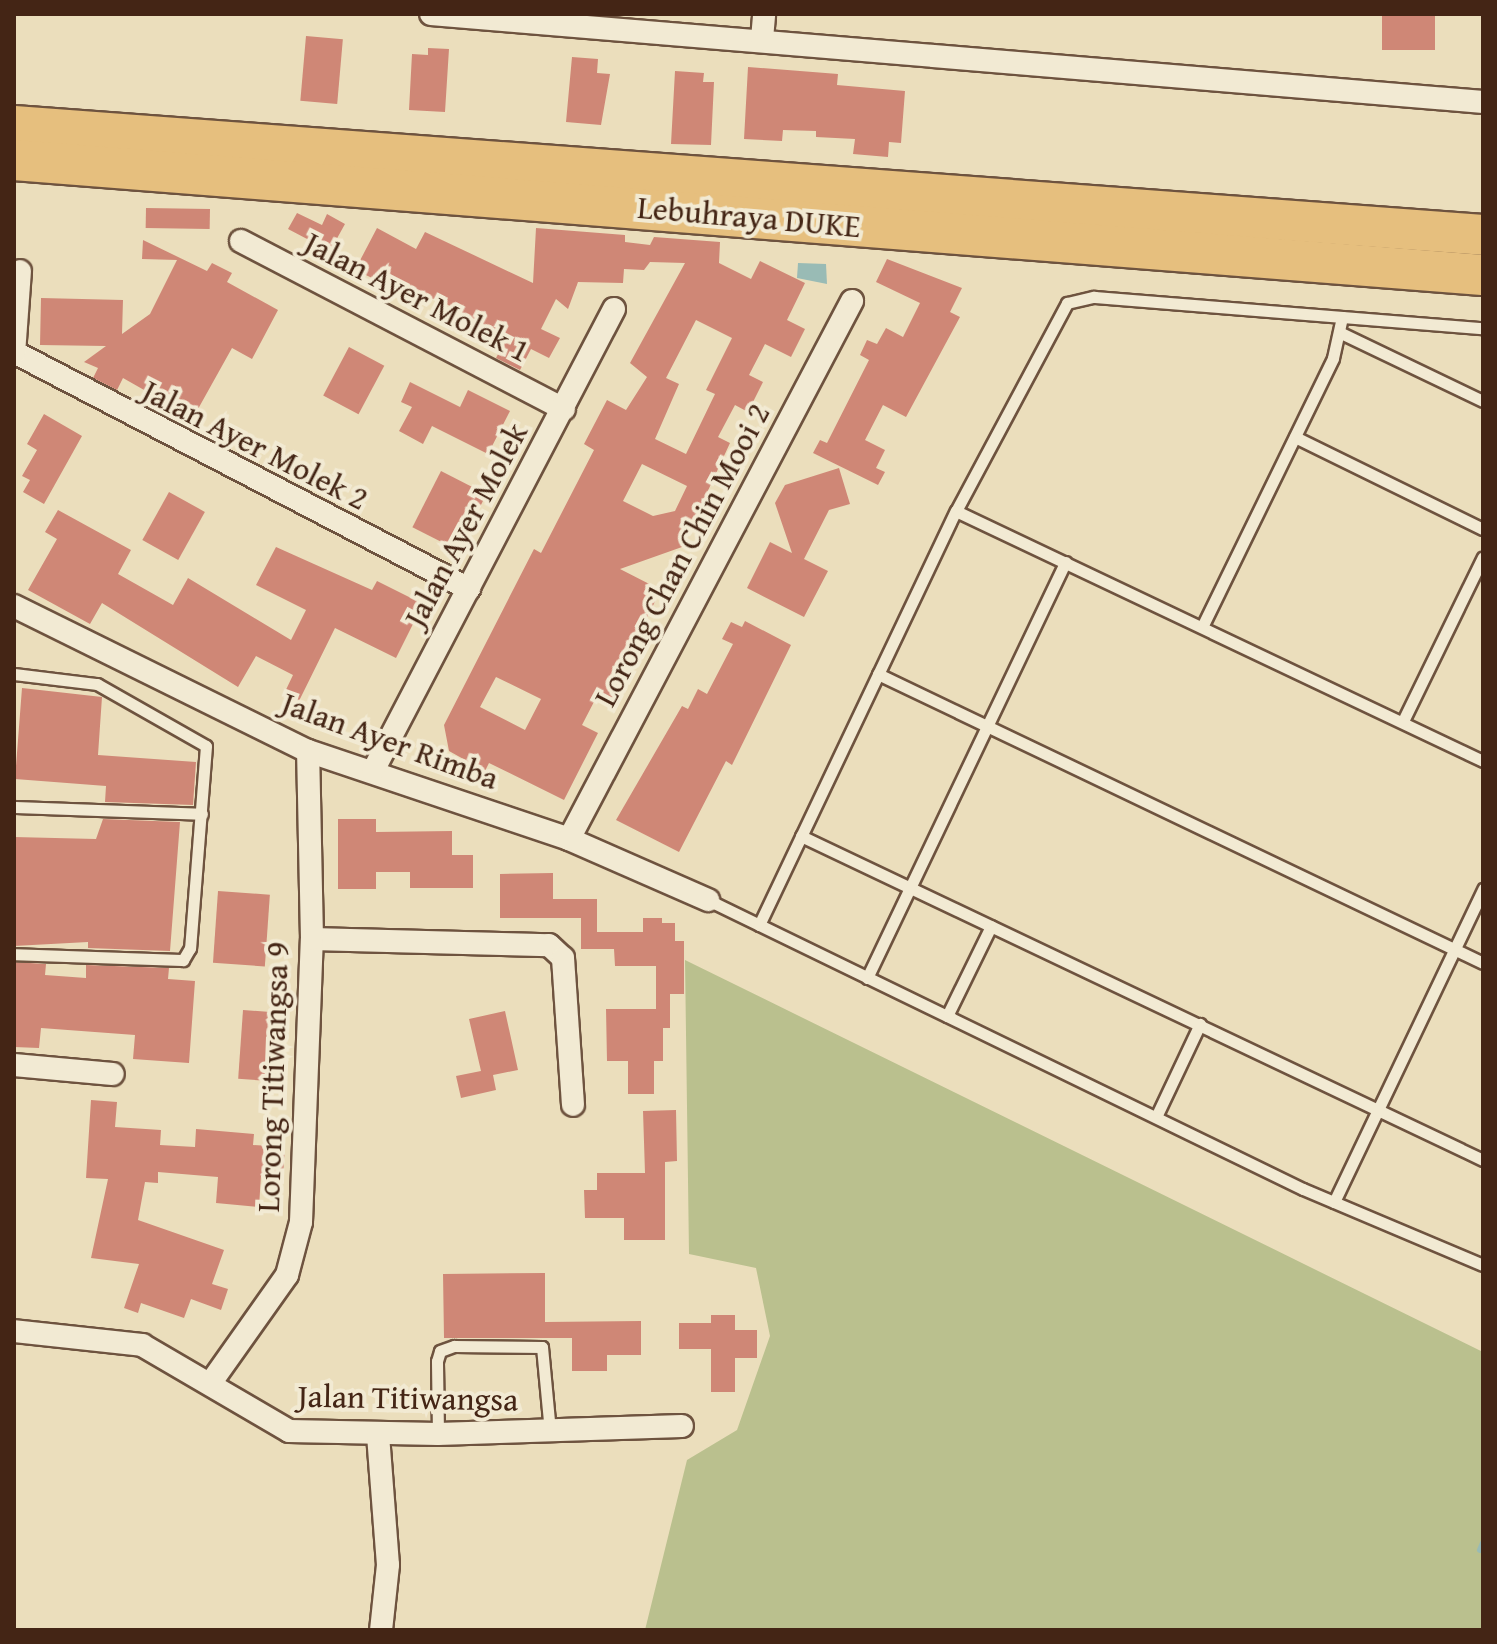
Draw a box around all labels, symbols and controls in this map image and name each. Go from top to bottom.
street label: Lebuhraya DUKE [636,188,862,246]
street label: Jalan Ayer Molek 1 [298,224,536,370]
street label: Jalan Ayer Molek 2 [136,372,374,518]
street label: Lorong Chan Chin Mooi 2 [586,397,778,713]
street label: Jalan Ayer Molek [396,416,536,634]
street label: Jalan Ayer Rimba [276,684,504,798]
street label: Lorong Titiwangsa 9 [249,941,297,1213]
street label: Jalan Titiwangsa [297,1377,519,1419]

